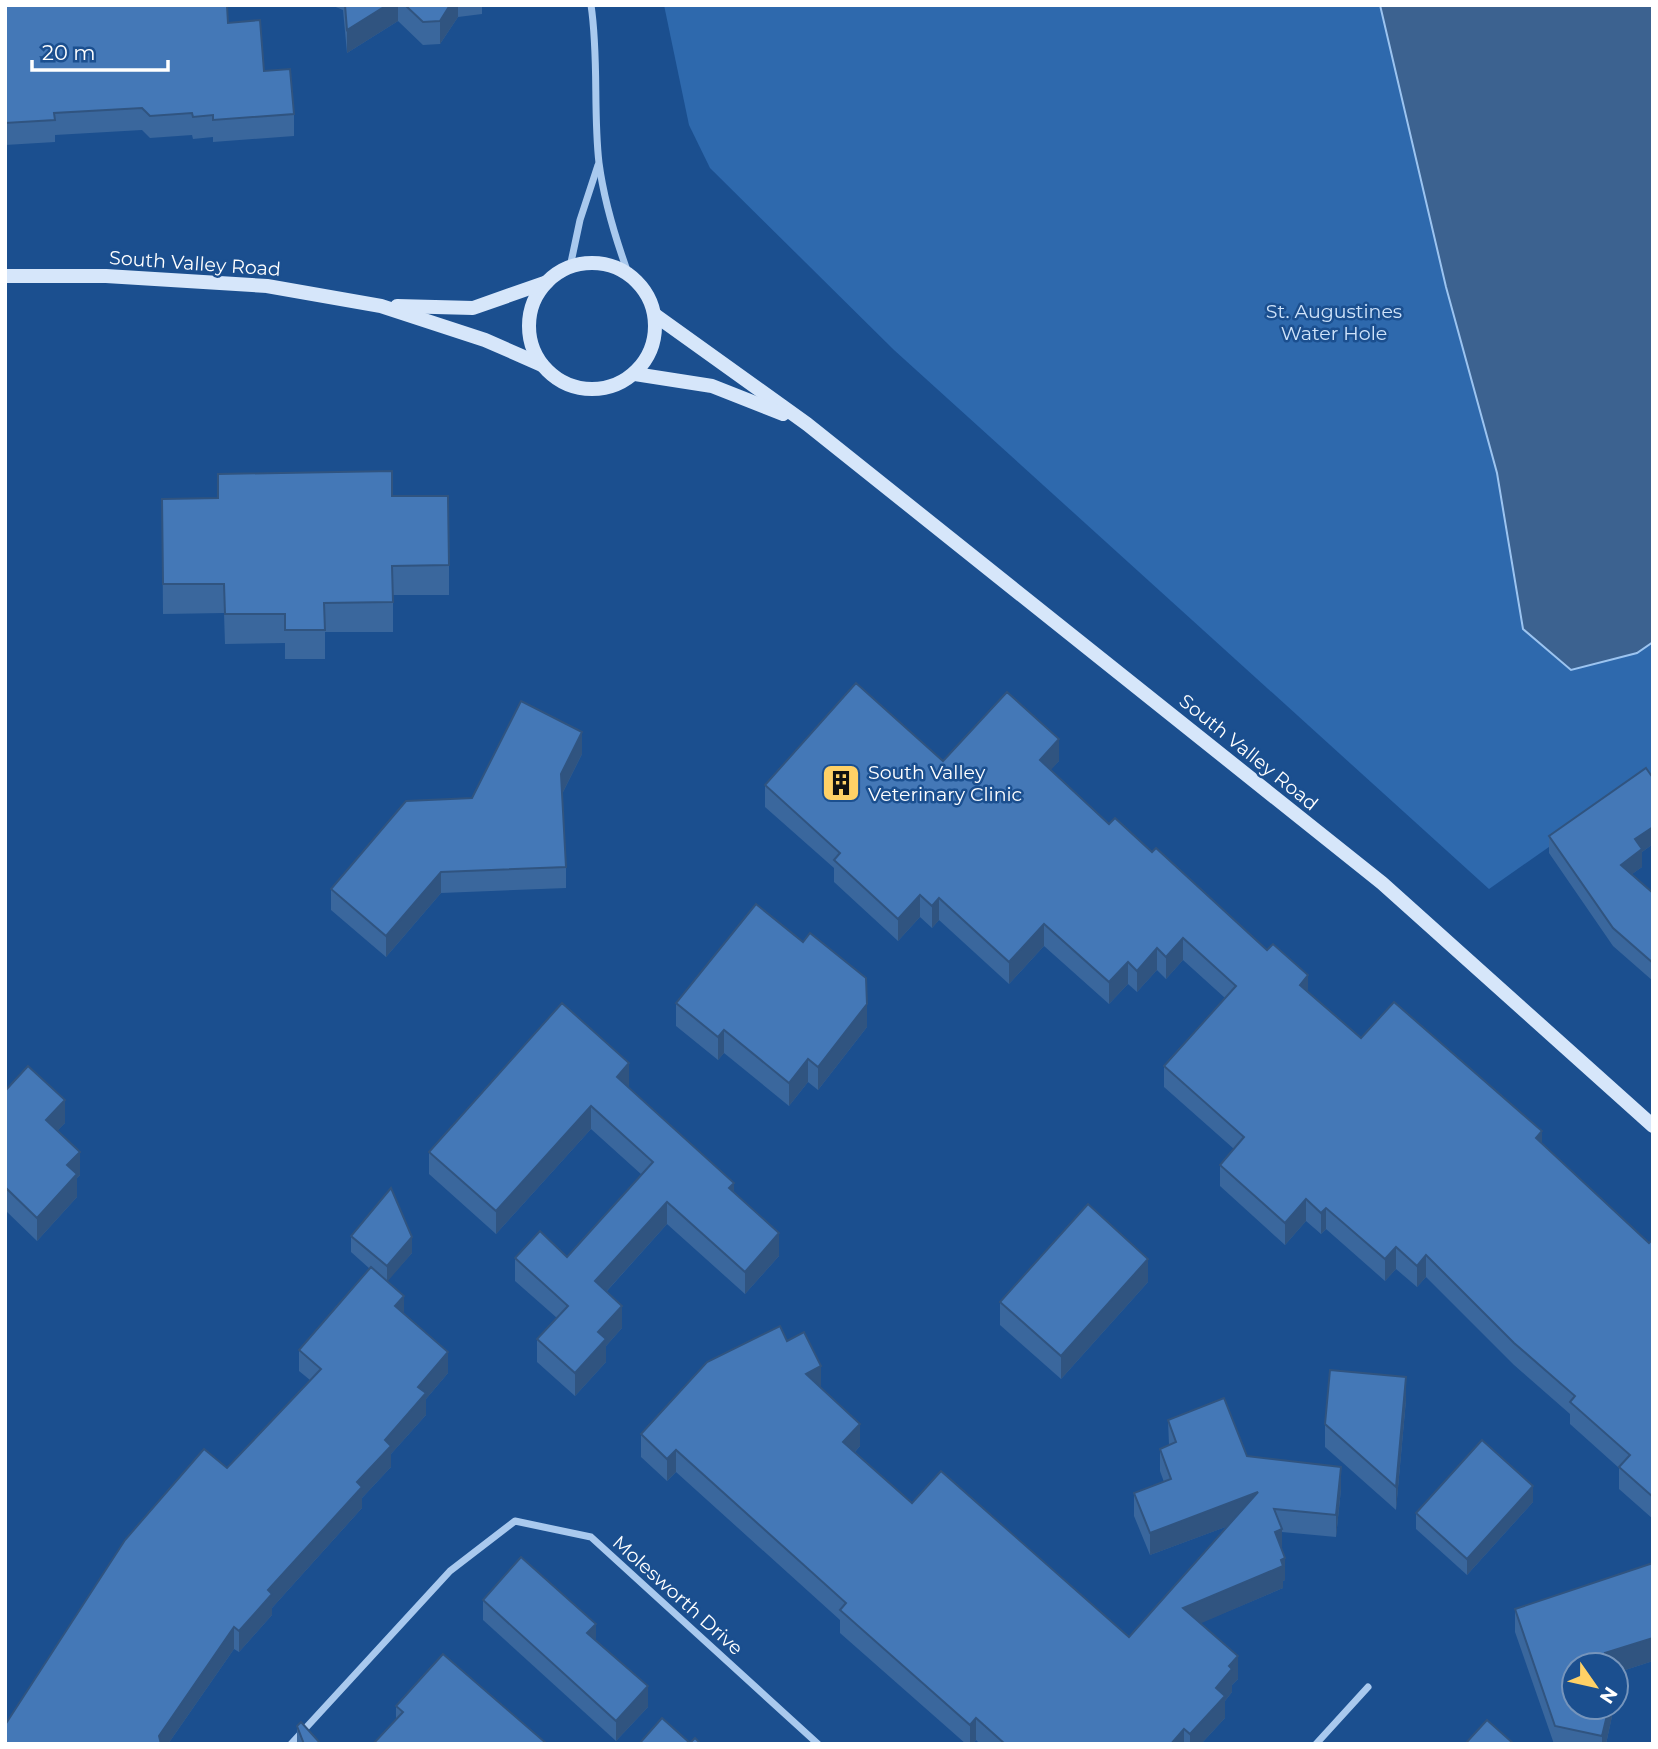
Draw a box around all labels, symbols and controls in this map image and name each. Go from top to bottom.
scale bar [32,28,168,72]
text: 20 m [42,40,96,65]
street label: South Valley Road [108,246,281,281]
park label: St. Augustines Water Hole [1266,300,1402,345]
street label: South Valley Road [1175,689,1323,815]
place label: South Valley Veterinary Clinic [868,761,1022,806]
building icon: South Valley Veterinary Clinic [820,762,862,804]
street label: Molesworth Drive [608,1531,748,1660]
north arrow [1560,1651,1630,1721]
text: N [1595,1682,1623,1708]

